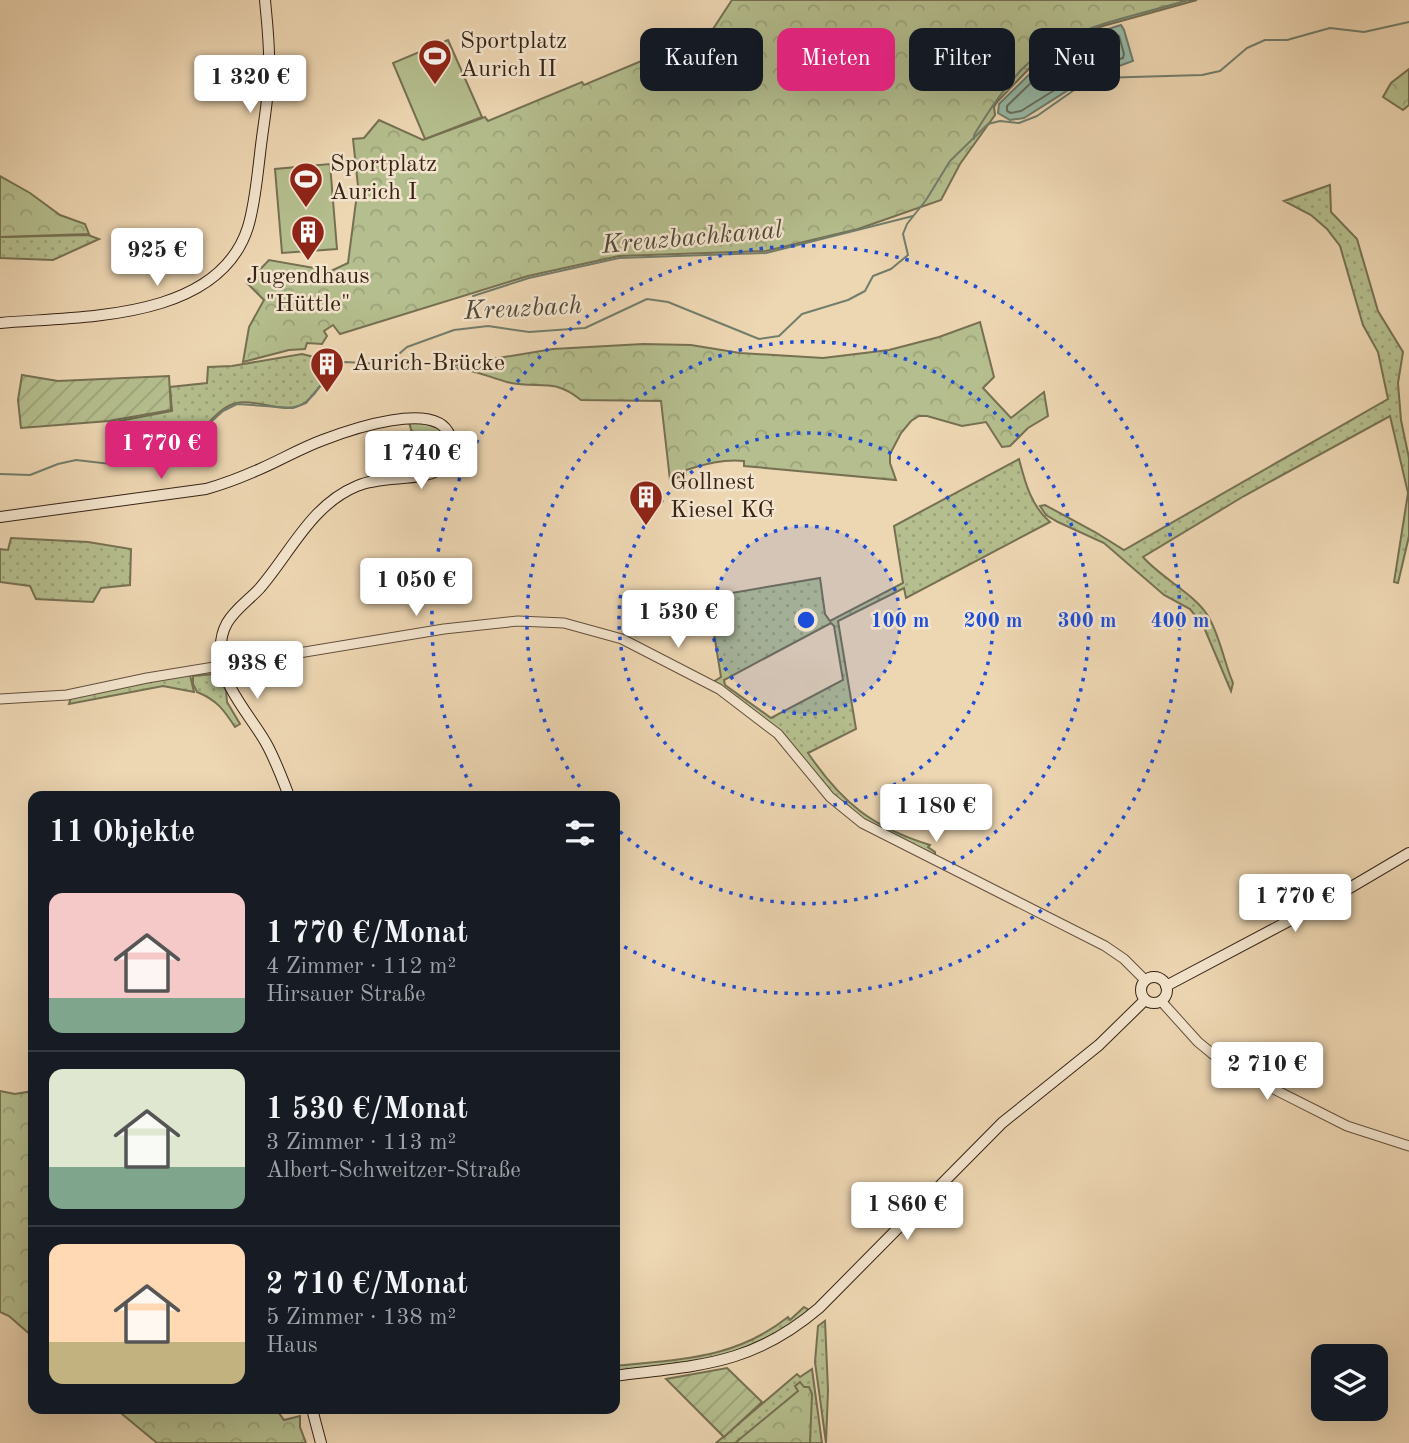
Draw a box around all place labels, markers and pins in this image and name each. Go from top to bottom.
place label: Sportplatz Aurich II [460,30,567,82]
sports icon: Sportplatz Aurich II [416,37,454,86]
pin: 1 320 € [185,55,315,115]
place label: Sportplatz Aurich I [330,153,437,205]
sports icon: Sportplatz Aurich I [287,160,325,209]
building icon: Jugendhaus "Hüttle" [289,213,327,262]
pin: 925 € [108,229,206,288]
place label: Jugendhaus "Hüttle" [246,265,370,317]
building icon: Aurich-Brücke [308,345,346,394]
place label: Aurich-Brücke [352,352,505,376]
pin: 1 770 € [96,421,226,481]
pin: 1 740 € [356,432,486,491]
place label: Gollnest Kiesel KG [670,471,775,523]
building icon: Gollnest Kiesel KG [627,478,665,527]
pin: 1 050 € [351,558,481,618]
pin: 1 530 € [613,590,743,650]
centre of rings [794,608,818,632]
pin: 938 € [208,642,306,701]
pin: 1 180 € [871,784,1001,844]
pin: 1 770 € [1230,874,1360,934]
pin: 2 710 € [1202,1042,1332,1102]
pin: 1 860 € [842,1182,972,1242]

